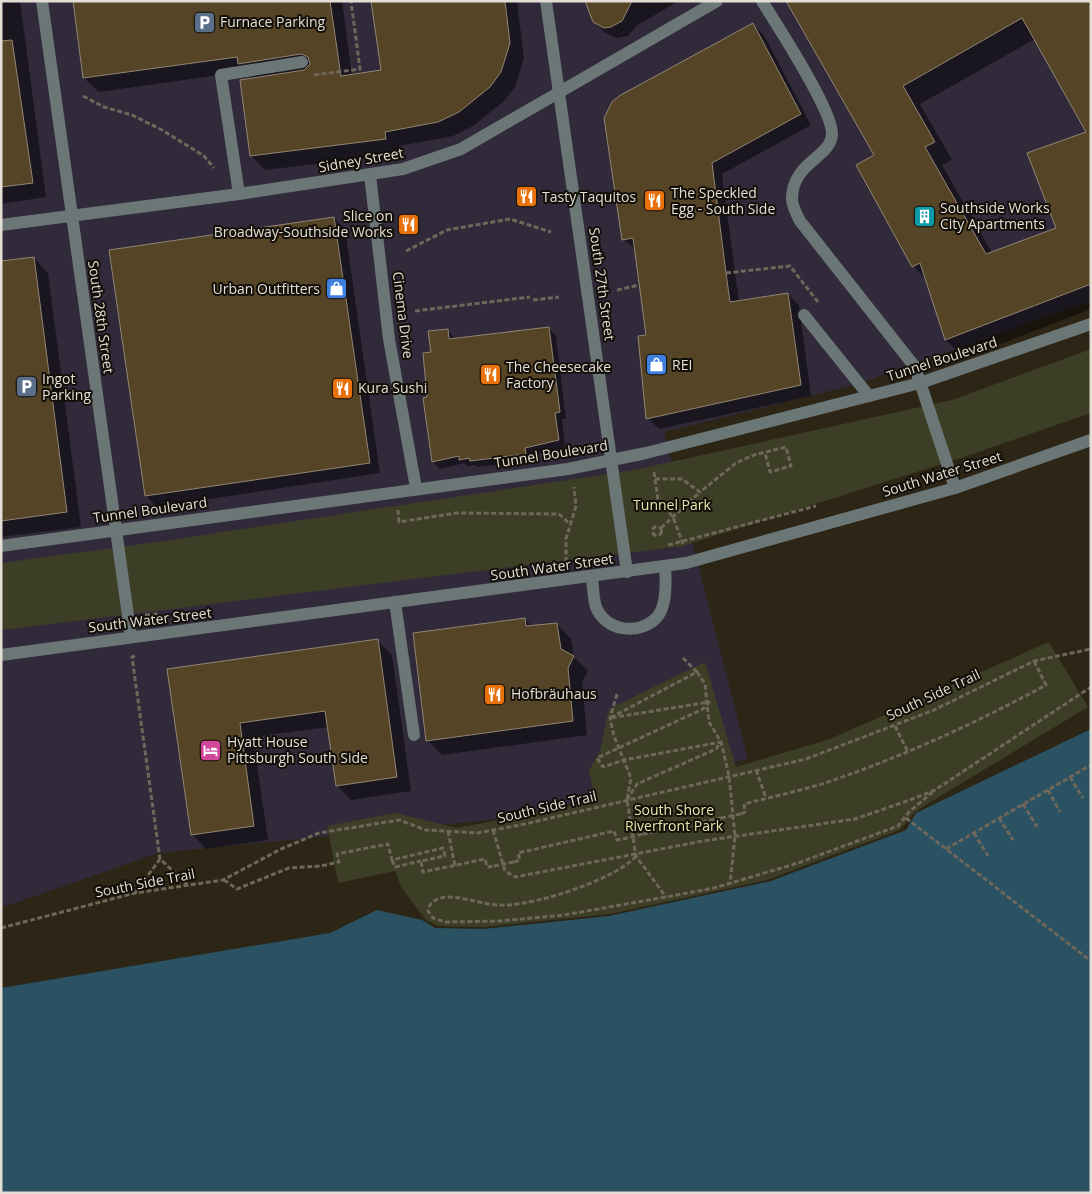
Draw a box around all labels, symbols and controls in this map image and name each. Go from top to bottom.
parking icon: Furnace Parking [192,10,216,34]
place label: Furnace Parking [220,12,326,31]
street label: Sidney Street [317,143,405,176]
place label: The Speckled Egg - South Side [671,183,775,218]
restaurant icon: Tasty Taquitos [514,185,538,209]
place label: Tasty Taquitos [542,187,636,206]
restaurant icon: The Speckled Egg - South Side [643,189,667,213]
place label: Southside Works City Apartments [940,198,1050,233]
building icon: Southside Works City Apartments [912,204,936,228]
place label: Slice on Broadway-Southside Works [214,206,393,241]
restaurant icon: Slice on Broadway-Southside Works [397,212,421,236]
street label: South 27th Street [585,226,620,342]
street label: South 28th Street [84,259,119,375]
street label: Cinema Drive [389,270,418,360]
shop icon: Urban Outfitters [324,277,348,301]
place label: Urban Outfitters [213,279,320,298]
street label: Tunnel Boulevard [884,332,999,385]
shop icon: REI [644,353,668,377]
place label: REI [672,355,692,374]
place label: The Cheesecake Factory [506,357,611,392]
restaurant icon: The Cheesecake Factory [478,363,502,387]
place label: Ingot Parking [42,369,91,404]
parking icon: Ingot Parking [14,375,38,399]
restaurant icon: Kura Sushi [330,376,354,400]
place label: Kura Sushi [358,378,427,397]
street label: Tunnel Boulevard [493,435,609,472]
street label: South Water Street [880,446,1004,501]
street label: Tunnel Boulevard [92,492,208,527]
park label: Tunnel Park [633,495,712,514]
street label: South Water Street [489,548,615,585]
street label: South Water Street [87,603,213,636]
street label: South Side Trail [883,664,983,725]
restaurant icon: Hofbräuhaus [483,682,507,706]
place label: Hofbräuhaus [511,684,597,703]
place label: Hyatt House Pittsburgh South Side [227,732,368,767]
hotel icon: Hyatt House Pittsburgh South Side [199,738,223,762]
street label: South Side Trail [495,786,598,827]
park label: South Shore Riverfront Park [625,800,724,835]
street label: South Side Trail [93,864,197,902]

